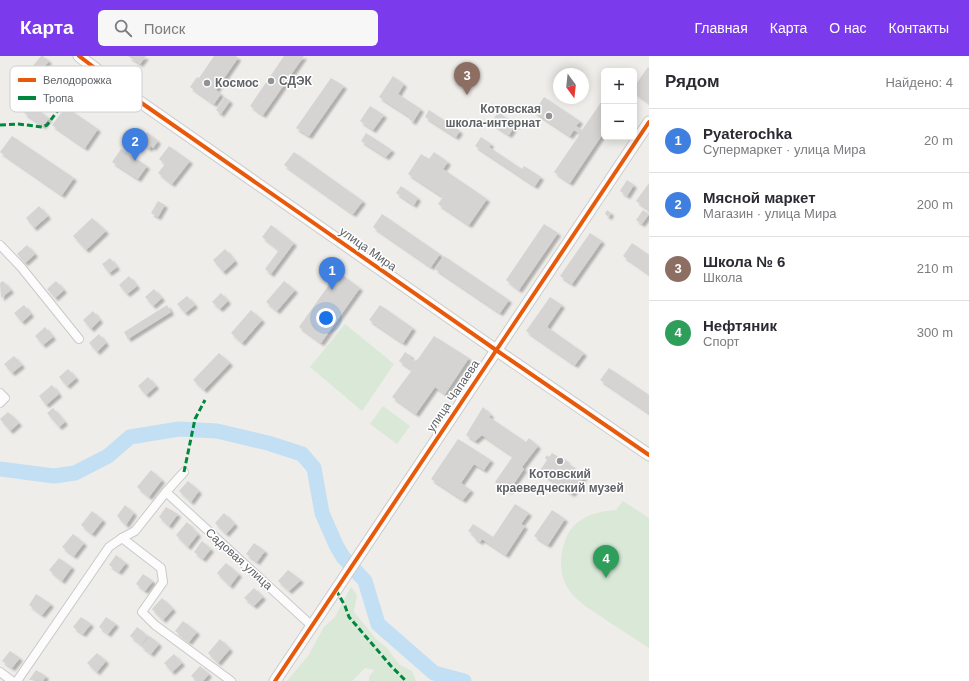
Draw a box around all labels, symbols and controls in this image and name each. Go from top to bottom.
search box [98,10,378,46]
text: Карта [20,17,74,38]
icon: search [112,17,134,39]
text: Поиск [144,20,185,37]
text: Главная [694,20,748,36]
text: Карта [770,20,807,36]
text: О нас [829,20,867,36]
text: Контакты [889,20,949,36]
pin: 3 [454,62,480,95]
legend [10,66,142,112]
north arrow [553,68,589,104]
map controls [601,68,637,140]
button: + [601,68,637,104]
text: Рядом [665,72,720,91]
text: Велодорожка [43,74,113,86]
place label: СДЭК [279,74,313,88]
text: Найдено: 4 [885,75,953,90]
place label: Космос [215,76,259,90]
marker: СДЭК [266,76,276,86]
marker: Космос [202,78,212,88]
text: Тропа [43,92,74,104]
place label: Котовская школа-интернат [446,102,541,130]
button: − [601,104,637,140]
marker: Котовская школа-интернат [544,111,554,121]
text: Pyaterochka [703,125,792,142]
pin: 2 [122,128,148,161]
text: 1 [674,133,682,148]
text: 20 m [924,133,953,148]
text: Супермаркет · улица Мира [703,142,866,157]
text: Мясной маркет [703,189,816,206]
text: 2 [674,197,682,212]
text: 200 m [917,197,953,212]
text: Магазин · улица Мира [703,206,837,221]
street label: улица Мира [337,224,399,274]
text: Школа № 6 [703,253,785,270]
pin: 1 [319,257,345,290]
text: 3 [674,261,682,276]
text: 210 m [917,261,953,276]
text: Школа [703,270,743,285]
your location [316,308,336,328]
text: Нефтяник [703,317,777,334]
text: 4 [674,325,682,340]
text: 300 m [917,325,953,340]
text: Спорт [703,334,740,349]
street label: улица Чапаева [424,357,482,435]
marker: Котовский краеведческий музей [555,456,565,466]
place label: Котовский краеведческий музей [496,467,624,495]
street label: Садовая улица [203,525,275,593]
pin: 4 [593,545,619,578]

